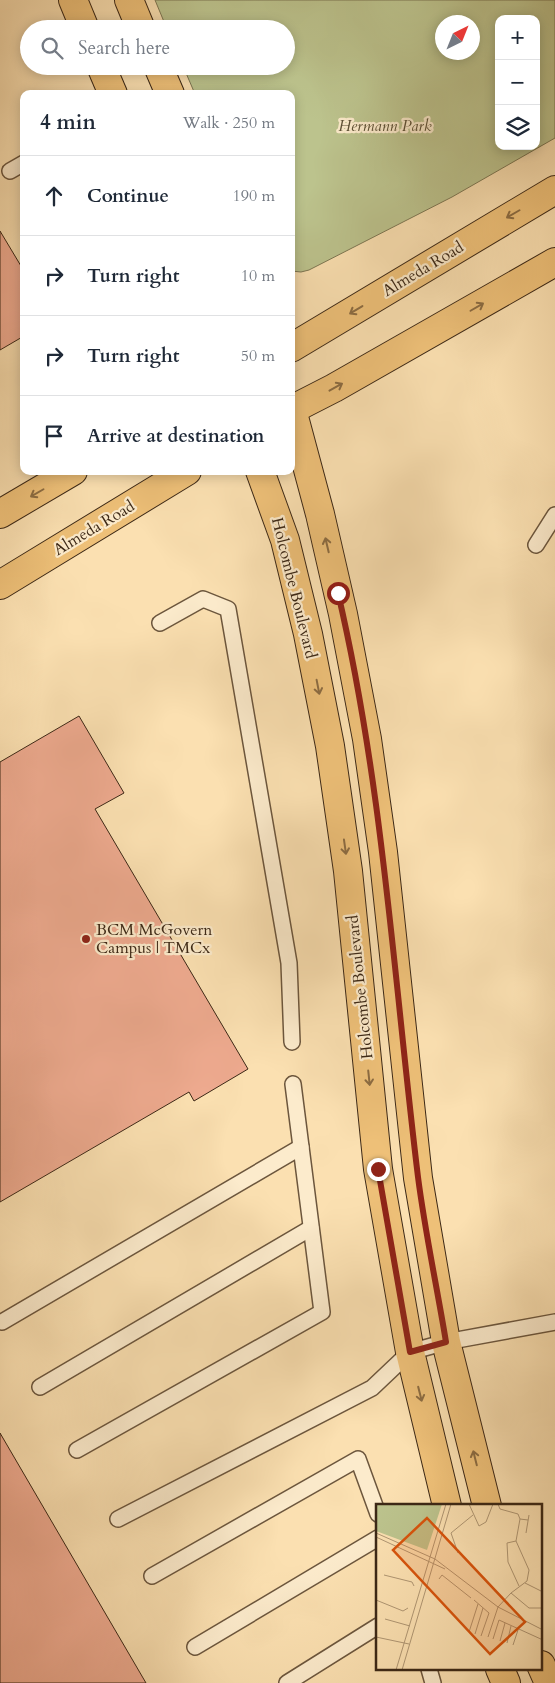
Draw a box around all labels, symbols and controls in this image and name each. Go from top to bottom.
north arrow [435,15,480,60]
map controls [495,15,540,150]
button: + [495,15,540,60]
search box [20,20,295,75]
icon: search [38,34,66,62]
text: Search here [78,35,170,61]
button: − [495,60,540,105]
button: layers [495,105,540,150]
text: 4 min [40,108,96,137]
text: Walk · 250 m [183,112,275,134]
park label: Hermann Park [338,115,432,137]
icon: ahead [40,182,68,210]
text: Continue [87,183,169,209]
text: 190 m [233,185,275,207]
one-way arrow [506,210,521,220]
street label: Almeda Road [378,236,468,302]
icon: right [40,262,68,290]
text: Turn right [87,263,179,289]
text: 10 m [241,265,275,287]
one-way arrow [469,302,484,311]
one-way arrow [349,305,363,315]
icon: right [40,342,68,370]
text: Turn right [87,343,179,369]
text: 50 m [241,345,275,367]
one-way arrow [328,382,343,392]
icon: arrive [40,422,68,450]
text: Arrive at destination [87,423,264,449]
one-way arrow [30,488,44,498]
street label: Almeda Road [49,495,139,561]
street label: Holcombe Boulevard [266,515,322,661]
one-way arrow [322,538,331,554]
route start [327,582,350,605]
one-way arrow [314,679,324,695]
one-way arrow [340,839,350,855]
street label: Holcombe Boulevard [341,913,379,1060]
place label: BCM McGovern Campus | TMCx [96,919,212,959]
marker: BCM McGovern Campus | TMCx [80,933,92,945]
one-way arrow [364,1070,374,1086]
route end [367,1158,390,1181]
one-way arrow [416,1386,425,1402]
one-way arrow [470,1451,479,1467]
inset map [376,1504,542,1670]

